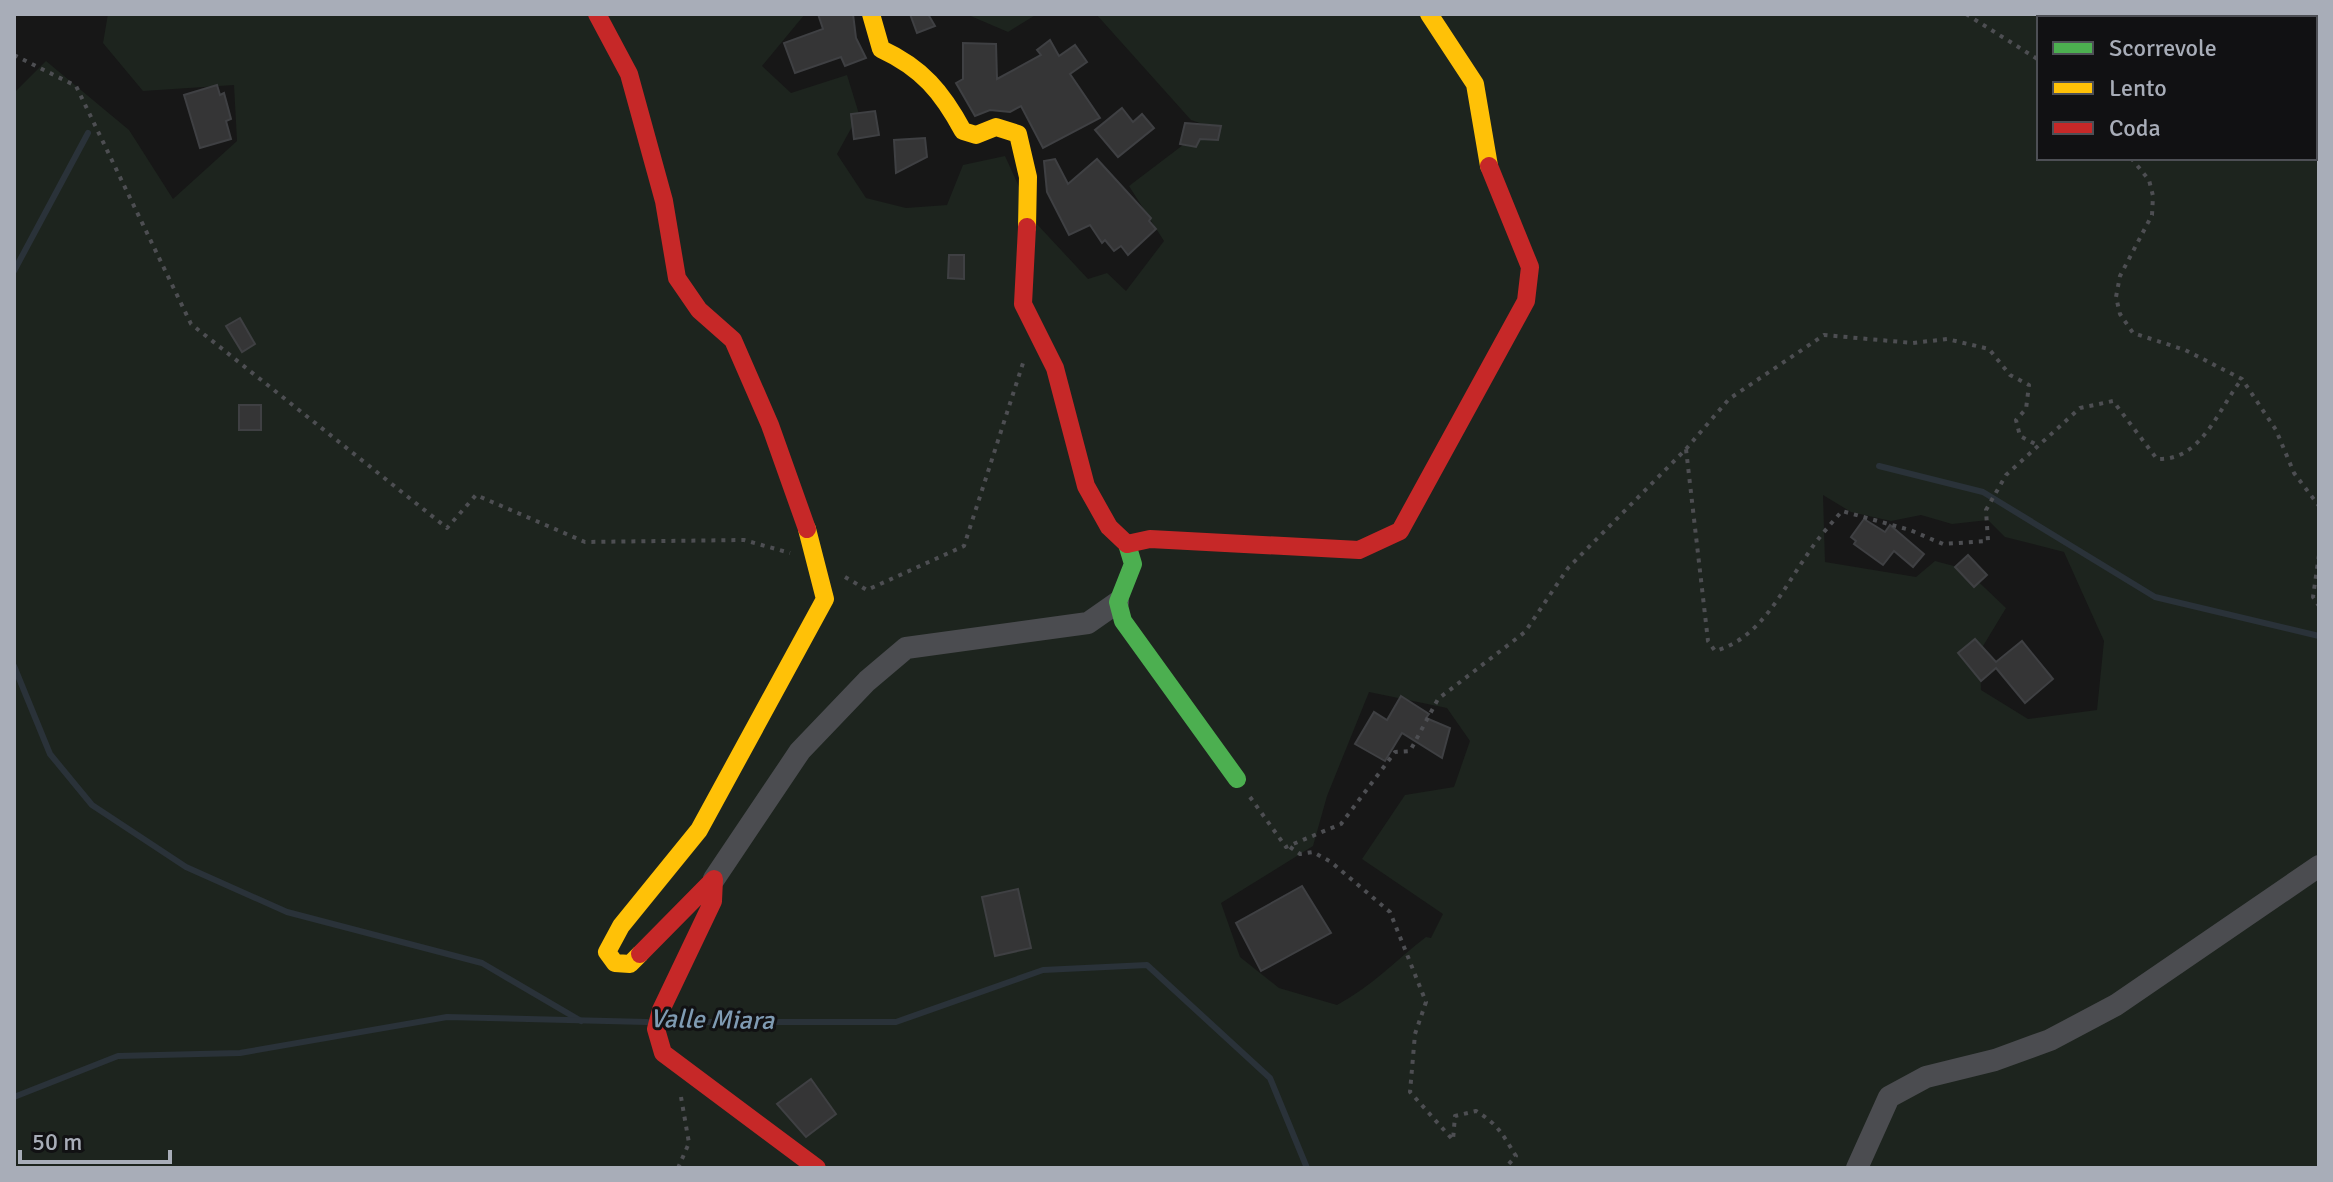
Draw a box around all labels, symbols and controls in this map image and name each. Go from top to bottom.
legend [2037,16,2317,160]
text: Scorrevole [2109,33,2217,63]
text: Lento [2109,73,2167,103]
text: Coda [2109,113,2161,143]
water label: Valle Miara [650,1003,775,1037]
scale bar [20,1114,170,1164]
text: 50 m [32,1127,82,1157]

